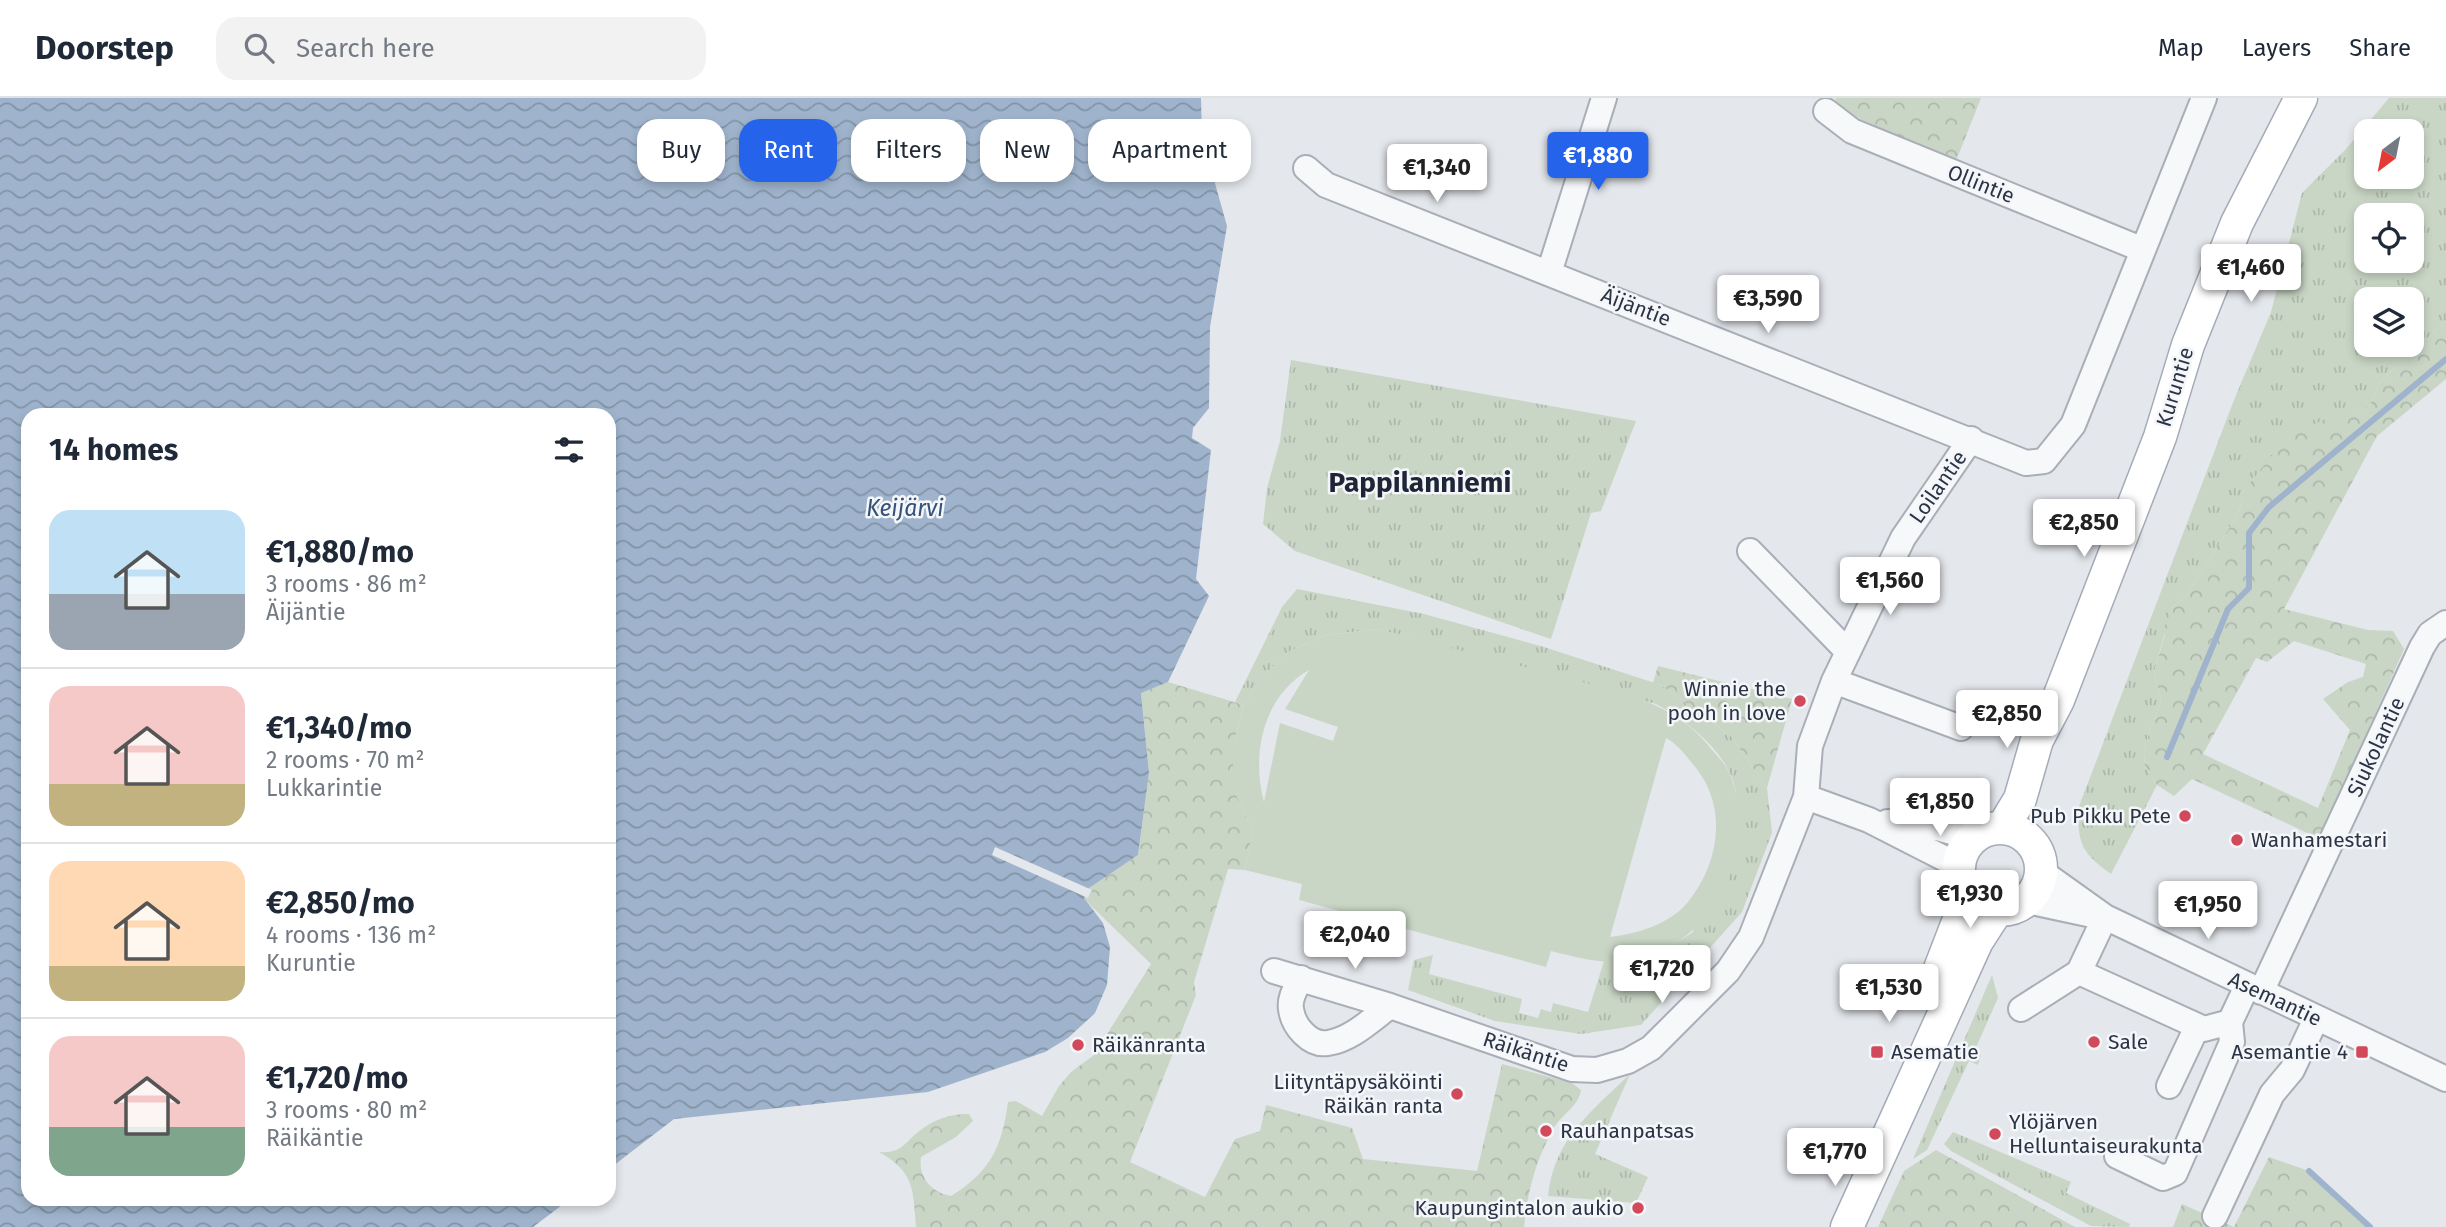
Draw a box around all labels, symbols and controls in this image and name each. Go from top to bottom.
search box [216,17,706,80]
text: Doorstep [35,28,174,68]
icon: search [240,29,278,67]
text: Search here [296,33,435,64]
text: Map [2158,34,2204,62]
text: Layers [2242,34,2311,62]
text: Share [2349,34,2411,62]
chip: Buy [637,119,725,182]
chip: Rent [739,119,837,182]
chip: Filters [851,119,966,182]
chip: New [980,119,1074,182]
chip: Apartment [1088,119,1251,182]
north arrow [2354,119,2424,189]
map controls [2354,119,2424,357]
pin: €1,880 [1541,132,1655,192]
text: €1,880 [1563,141,1633,169]
pin: €1,340 [1380,144,1494,204]
text: €1,340 [1403,153,1471,181]
street label: Ollintie [1944,159,2018,209]
button: locate [2354,203,2424,273]
pin: €1,460 [2194,244,2308,304]
text: €1,460 [2217,253,2285,281]
pin: €3,590 [1711,275,1825,335]
street label: Äijäntie [1597,282,1675,332]
text: €3,590 [1733,284,1803,312]
button: layers [2354,287,2424,357]
street label: Kuruntie [2151,344,2199,430]
icon: filters [550,431,588,469]
text: 14 homes [49,432,178,468]
street label: Loilantie [1904,446,1972,528]
district label: Pappilanniemi [1329,466,1511,499]
water label: Keijärvi [866,494,944,522]
pin: €2,850 [2027,500,2141,559]
text: €2,850 [2049,508,2119,536]
text: €1,880/mo [266,534,414,570]
icon: home [105,538,189,622]
pin: €1,560 [1833,558,1947,617]
text: €1,560 [1856,566,1924,594]
text: 3 rooms · 86 m² [266,570,427,598]
text: Äijäntie [266,598,345,626]
place label: Winnie the pooh in love [1667,676,1786,726]
pin: €2,850 [1950,690,2064,750]
marker: Winnie the pooh in love [1792,693,1808,709]
street label: Siukolantie [2342,693,2410,801]
text: €2,850 [1972,699,2042,727]
text: €1,340/mo [266,710,412,746]
icon: home [105,714,189,798]
text: 2 rooms · 70 m² [266,746,424,774]
text: Lukkarintie [266,774,382,802]
pin: €1,850 [1883,778,1997,838]
text: €1,850 [1906,787,1974,815]
place label: Pub Pikku Pete [2030,803,2171,829]
marker: Pub Pikku Pete [2177,808,2193,824]
place label: Wanhamestari [2251,827,2387,853]
marker: Wanhamestari [2229,832,2245,848]
pin: €1,930 [1913,870,2027,930]
text: €1,930 [1937,879,2003,907]
pin: €1,950 [2151,882,2265,941]
text: €2,850/mo [266,885,415,921]
icon: home [105,889,189,973]
text: €1,950 [2174,890,2242,918]
pin: €2,040 [1298,912,1412,971]
text: €2,040 [1320,920,1390,948]
text: 4 rooms · 136 m² [266,921,436,949]
pin: €1,720 [1605,946,1719,1005]
text: Kuruntie [266,949,356,977]
text: €1,720 [1630,954,1695,982]
pin: €1,530 [1832,964,1946,1024]
street label: Asemantie [2224,966,2326,1032]
text: €1,530 [1856,973,1922,1001]
street label: Räikäntie [1480,1026,1572,1078]
place label: Sale [2108,1029,2148,1055]
place label: Räikänranta [1092,1032,1206,1058]
marker: Sale [2086,1034,2102,1050]
marker: Räikänranta [1070,1037,1086,1053]
place label: Asematie [1891,1039,1979,1065]
place label: Asemantie 4 [2231,1039,2348,1065]
marker: Asematie [1869,1044,1885,1060]
marker: Asemantie 4 [2354,1044,2370,1060]
text: €1,720/mo [266,1060,408,1096]
icon: home [105,1064,189,1148]
place label: Liityntäpysäköinti Räikän ranta [1274,1069,1443,1119]
marker: Liityntäpysäköinti Räikän ranta [1449,1086,1465,1102]
text: 3 rooms · 80 m² [266,1096,427,1124]
place label: Ylöjärven Helluntaiseurakunta [2009,1109,2203,1159]
place label: Rauhanpatsas [1560,1118,1694,1144]
marker: Rauhanpatsas [1538,1123,1554,1139]
text: Räikäntie [266,1124,363,1152]
marker: Ylöjärven Helluntaiseurakunta [1987,1126,2003,1142]
pin: €1,770 [1778,1128,1892,1188]
text: €1,770 [1803,1137,1867,1165]
place label: Kaupungintalon aukio [1415,1195,1624,1221]
marker: Kaupungintalon aukio [1630,1200,1646,1216]

